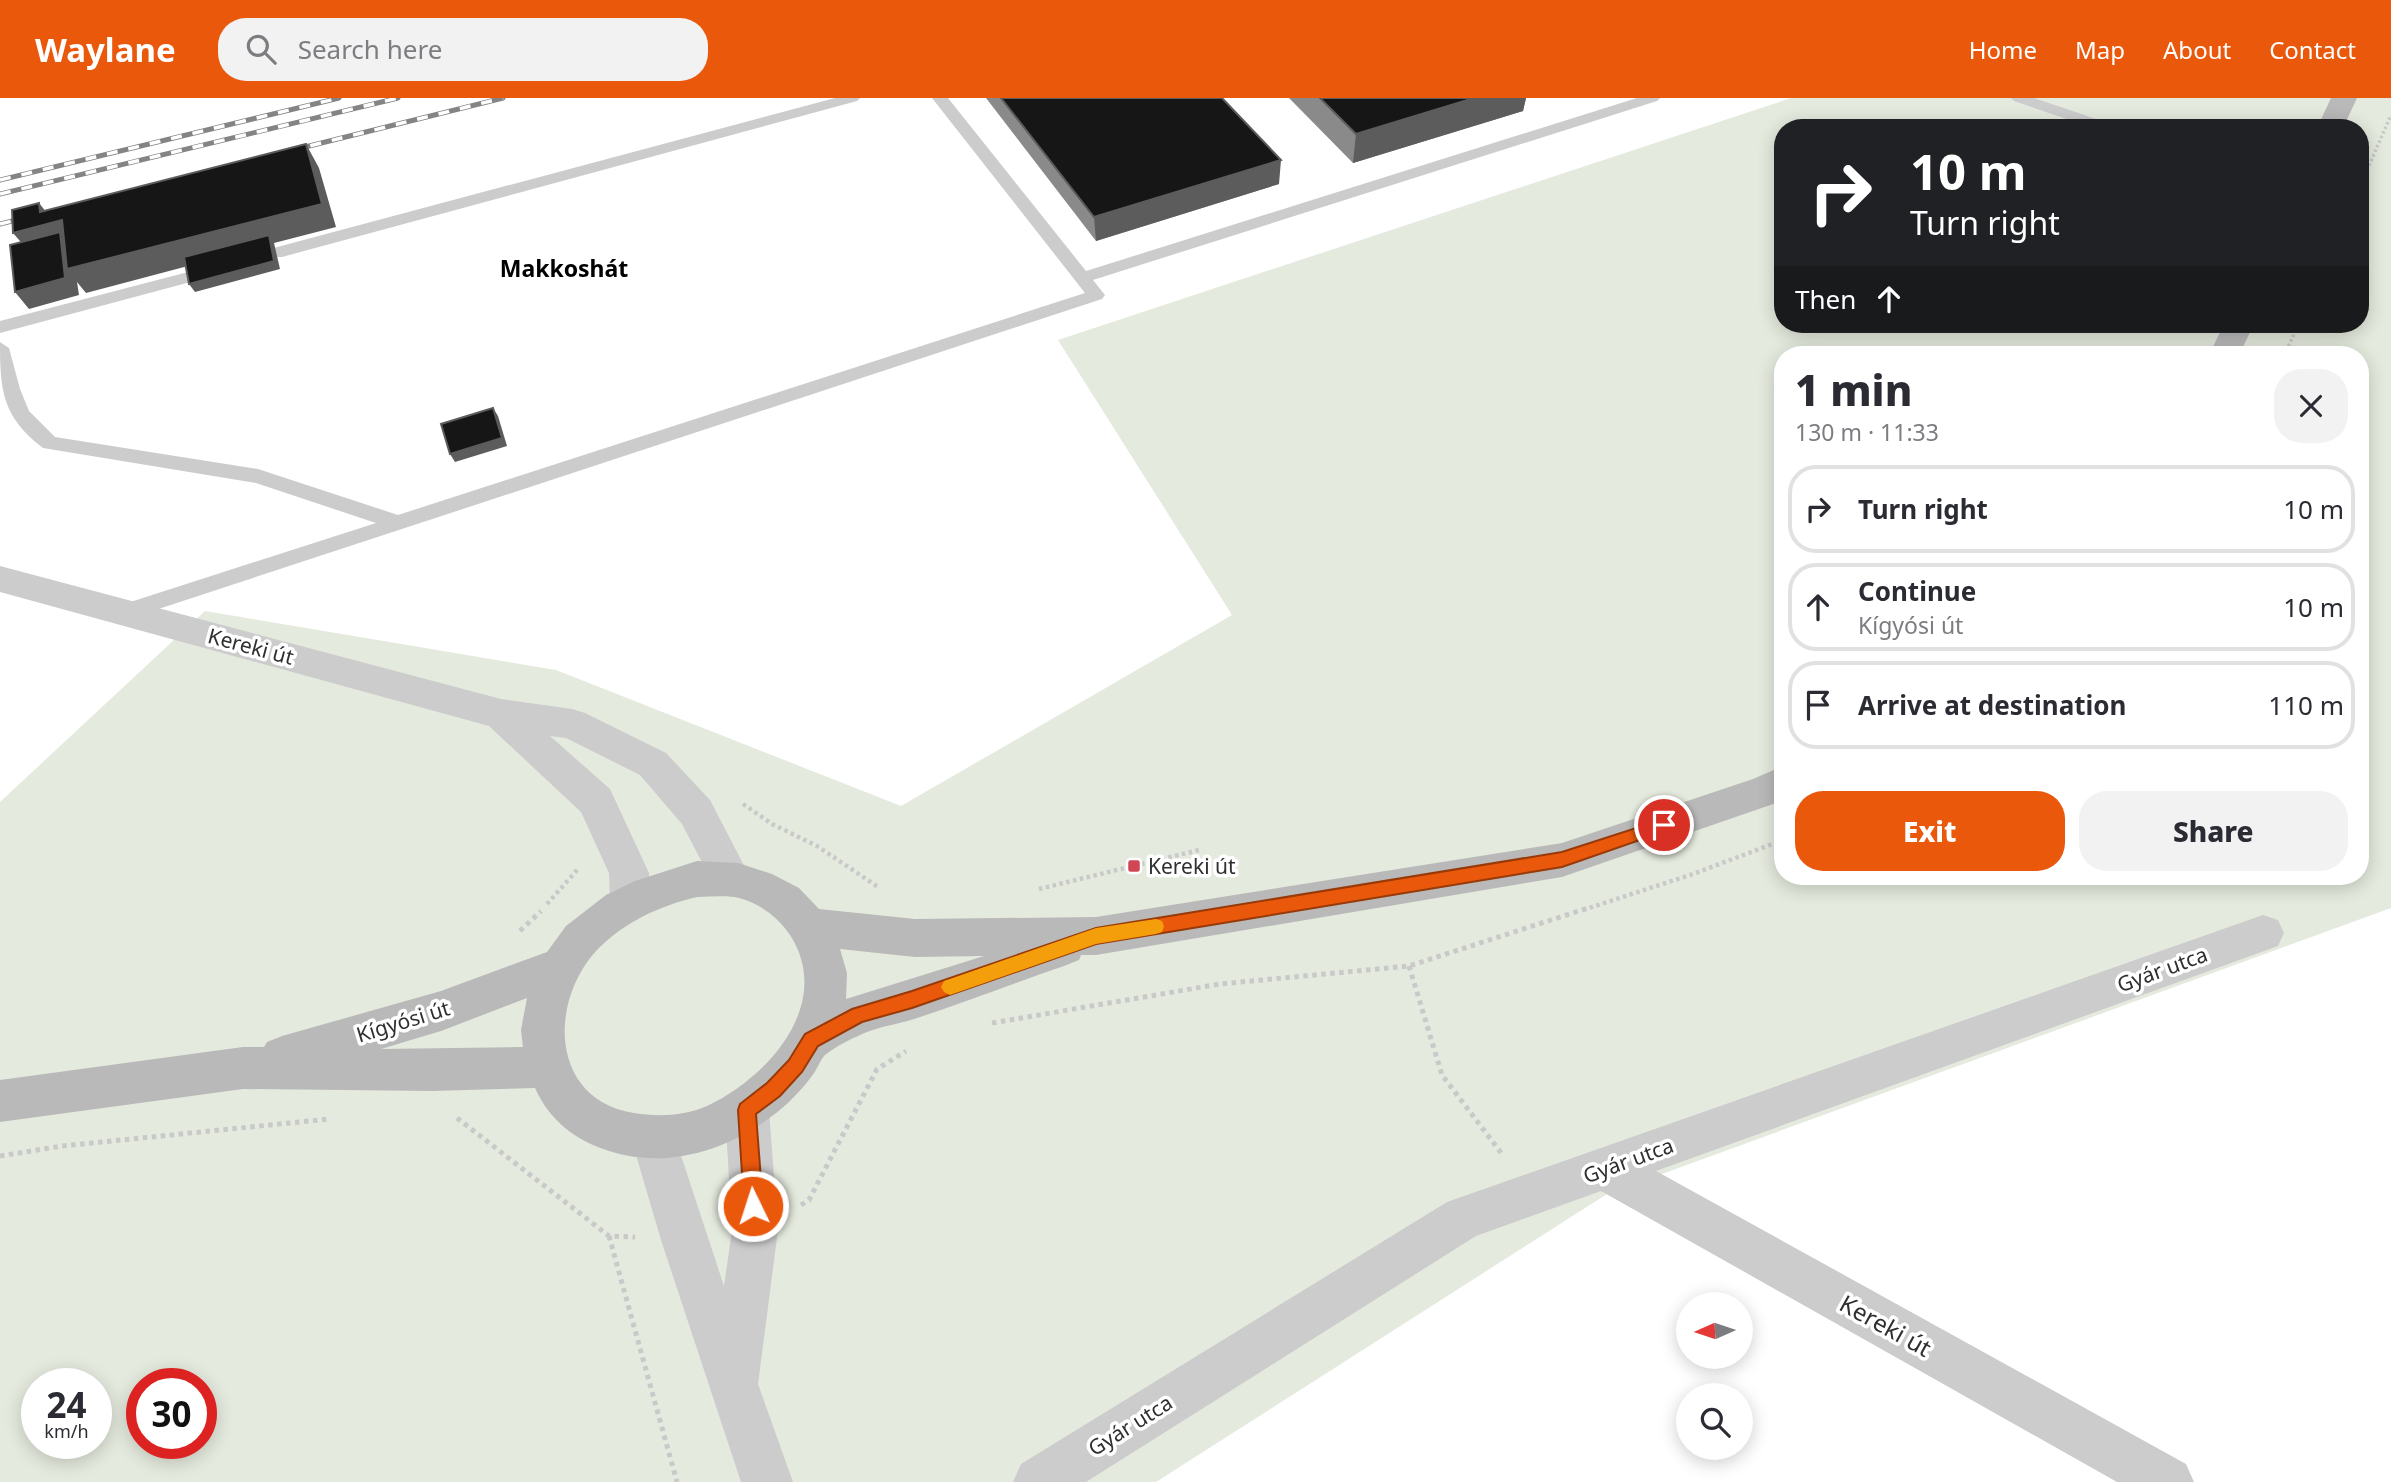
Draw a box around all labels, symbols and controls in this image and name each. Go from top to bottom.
search box [218,18,708,81]
text: Waylane [35,27,176,72]
icon: search [242,30,280,68]
text: Search here [298,31,442,67]
text: Home [1969,33,2037,66]
text: Map [2075,33,2125,66]
text: About [2163,33,2231,66]
text: Contact [2269,33,2356,66]
text: 10 m [1910,138,2027,204]
icon: right [1795,147,1886,238]
text: Turn right [1910,201,2060,244]
district label: Makkoshát [500,252,628,284]
icon: ahead [1870,280,1908,318]
text: Then [1795,281,1856,317]
text: 1 min [1795,361,1912,418]
button: close [2274,369,2348,443]
text: 130 m · 11:33 [1795,416,1939,448]
icon: right [1799,490,1837,528]
text: Turn right [1858,491,1988,527]
text: 10 m [2283,491,2344,527]
text: Continue [1858,573,1976,609]
icon: ahead [1799,588,1837,626]
text: 10 m [2283,589,2344,625]
text: Kígyósi út [1858,609,1963,641]
street label: Kereki út [205,621,297,671]
icon: arrive [1799,686,1837,724]
text: Arrive at destination [1858,687,2127,723]
text: 110 m [2268,687,2344,723]
button: Exit [1795,791,2065,871]
button: Share [2079,791,2348,871]
pin [1634,795,1694,855]
icon: arrive [1645,806,1683,844]
place label: Kereki út [1148,852,1236,880]
marker: Kereki út [1126,858,1142,874]
street label: Gyár utca [2113,940,2211,998]
street label: Kígyósi út [353,993,454,1048]
street label: Gyár utca [1579,1131,1677,1189]
position arrow [716,1169,790,1243]
street label: Kereki út [1834,1286,1938,1364]
north arrow [1676,1292,1754,1368]
map controls [1676,1292,1753,1460]
speed limit sign: 30 [126,1368,217,1459]
text: 24 [46,1381,87,1428]
button: search [1676,1383,1753,1460]
street label: Gyár utca [1083,1388,1177,1462]
text: km/h [44,1419,89,1443]

